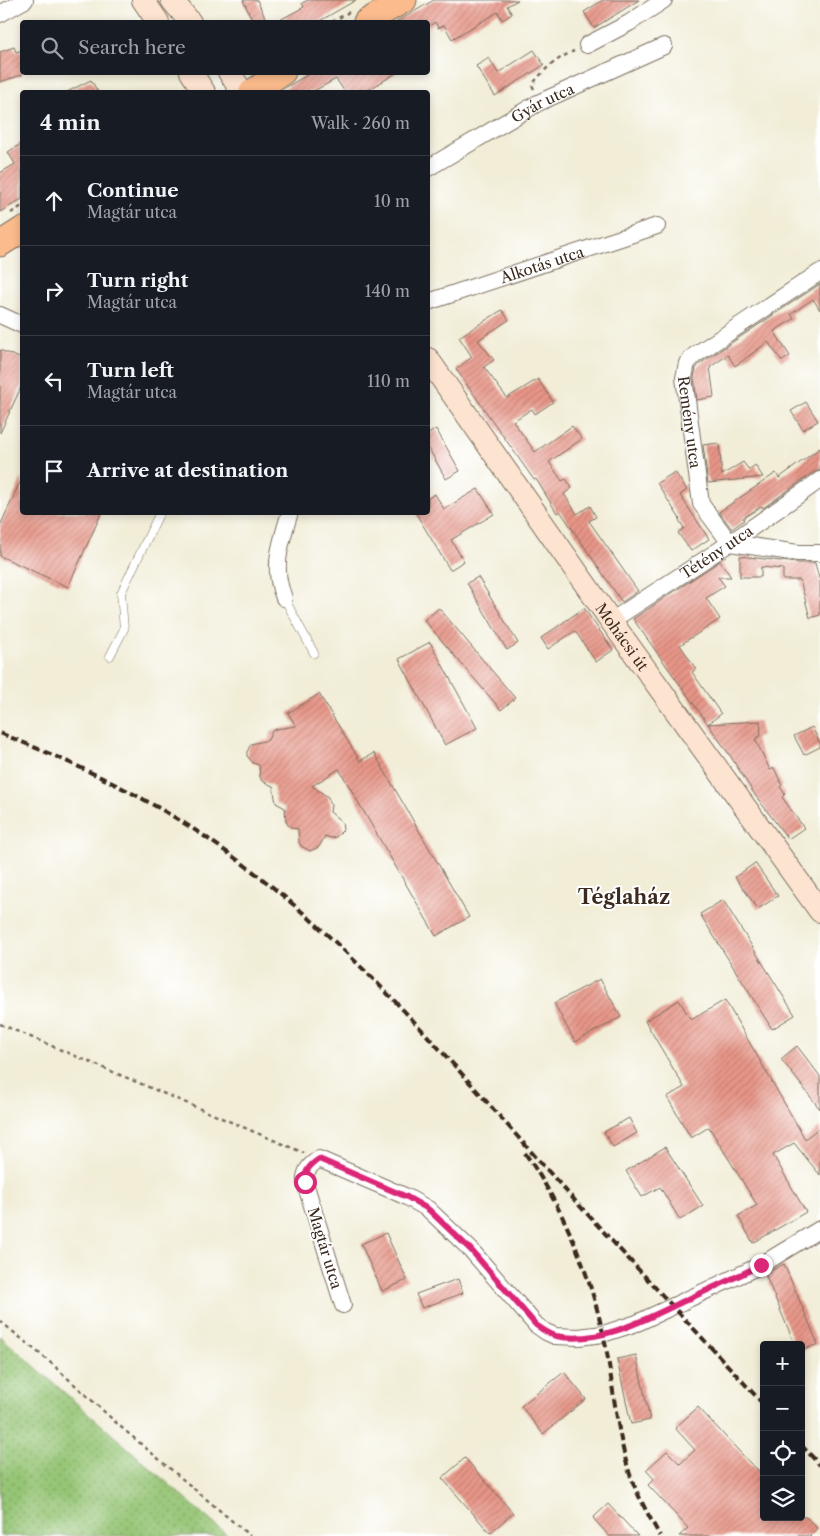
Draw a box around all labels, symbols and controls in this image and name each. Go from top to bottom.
search box [20,20,430,75]
icon: search [38,34,66,62]
text: Search here [78,36,186,59]
street label: Gyár utca [507,78,577,126]
text: 4 min [40,110,101,135]
text: Walk · 260 m [311,113,410,133]
text: Continue [87,179,179,202]
icon: ahead [40,187,68,215]
text: 10 m [374,191,410,211]
text: Magtár utca [87,202,177,222]
street label: Alkotás utca [497,241,586,287]
text: Turn right [87,269,188,292]
icon: right [40,277,68,305]
text: 140 m [365,281,410,301]
text: Magtár utca [87,292,177,312]
text: Turn left [87,359,174,382]
icon: left [40,367,68,395]
text: 110 m [367,371,410,391]
street label: Remény utca [674,375,706,469]
text: Magtár utca [87,382,177,402]
icon: arrive [40,457,68,485]
text: Arrive at destination [87,459,288,482]
street label: Tétény utca [676,521,756,583]
street label: Mohácsi út [592,599,653,675]
district label: Téglaház [578,885,670,909]
route start [294,1171,317,1194]
street label: Magtár utca [304,1205,346,1291]
route end [750,1254,773,1277]
map controls [760,1341,805,1521]
button: + [760,1341,805,1386]
button: − [760,1386,805,1431]
button: locate [760,1431,805,1476]
button: layers [760,1476,805,1521]

